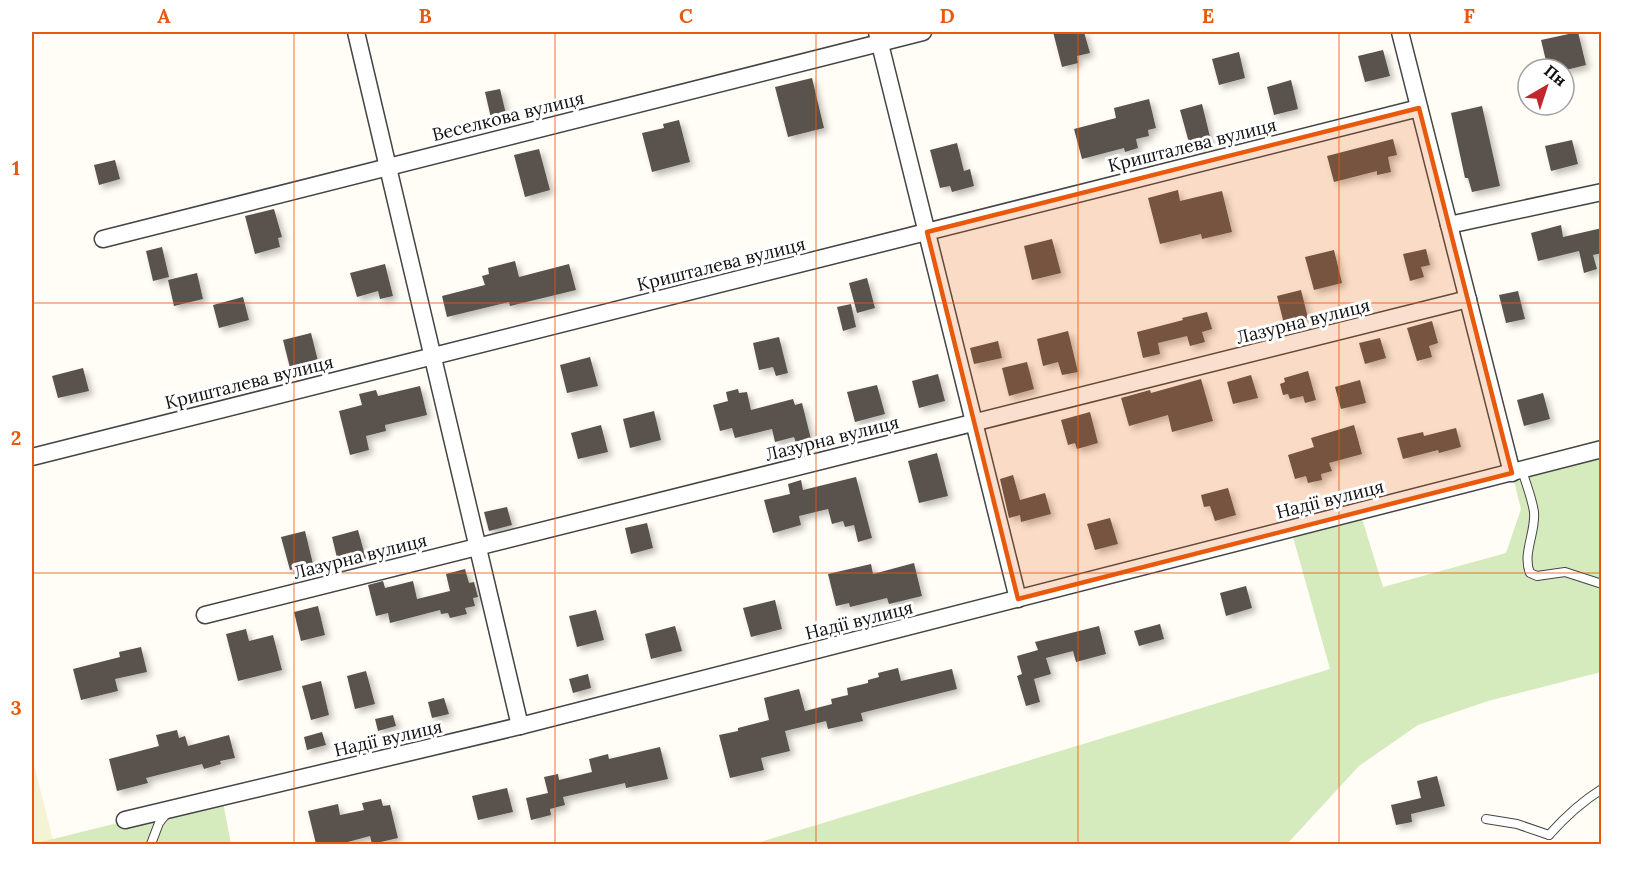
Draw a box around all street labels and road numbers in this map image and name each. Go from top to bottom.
street label: Веселкова вулиця [430,86,586,146]
street label: Кришталева вулиця [1105,113,1279,177]
street label: Кришталева вулиця [634,232,808,296]
street label: Лазурна вулиця [1234,293,1372,349]
street label: Кришталева вулиця [162,350,336,414]
street label: Лазурна вулиця [763,410,901,466]
street label: Надії вулиця [1274,474,1386,524]
street label: Лазурна вулиця [291,528,429,584]
street label: Надії вулиця [803,595,915,645]
street label: Надії вулиця [332,714,444,762]

